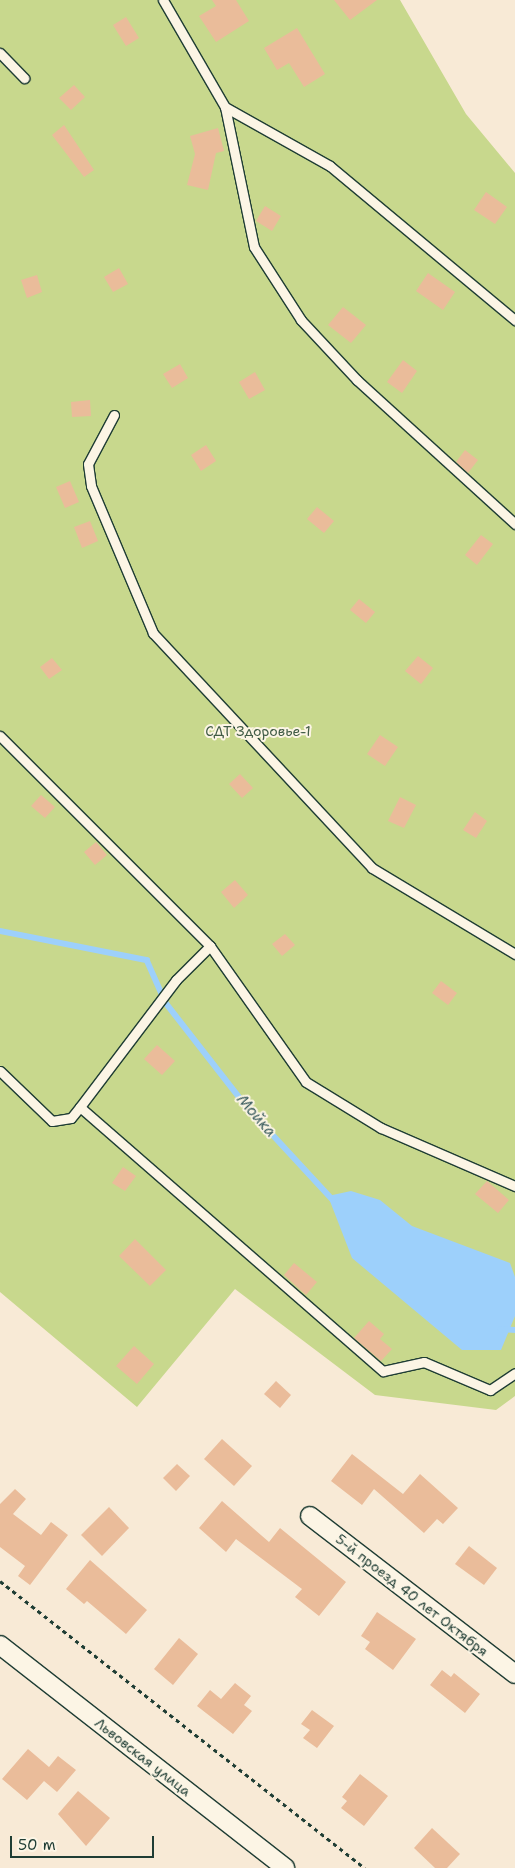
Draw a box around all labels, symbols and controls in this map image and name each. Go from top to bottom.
park label: СДТ Здоровье-1 [205,723,311,739]
water label: Мойка [233,1091,279,1141]
street label: 5-й проезд 40 лет Октября [332,1530,492,1660]
street label: Львовская улица [92,1714,194,1800]
scale bar [12,1826,156,1858]
text: 50 m [18,1835,56,1855]

